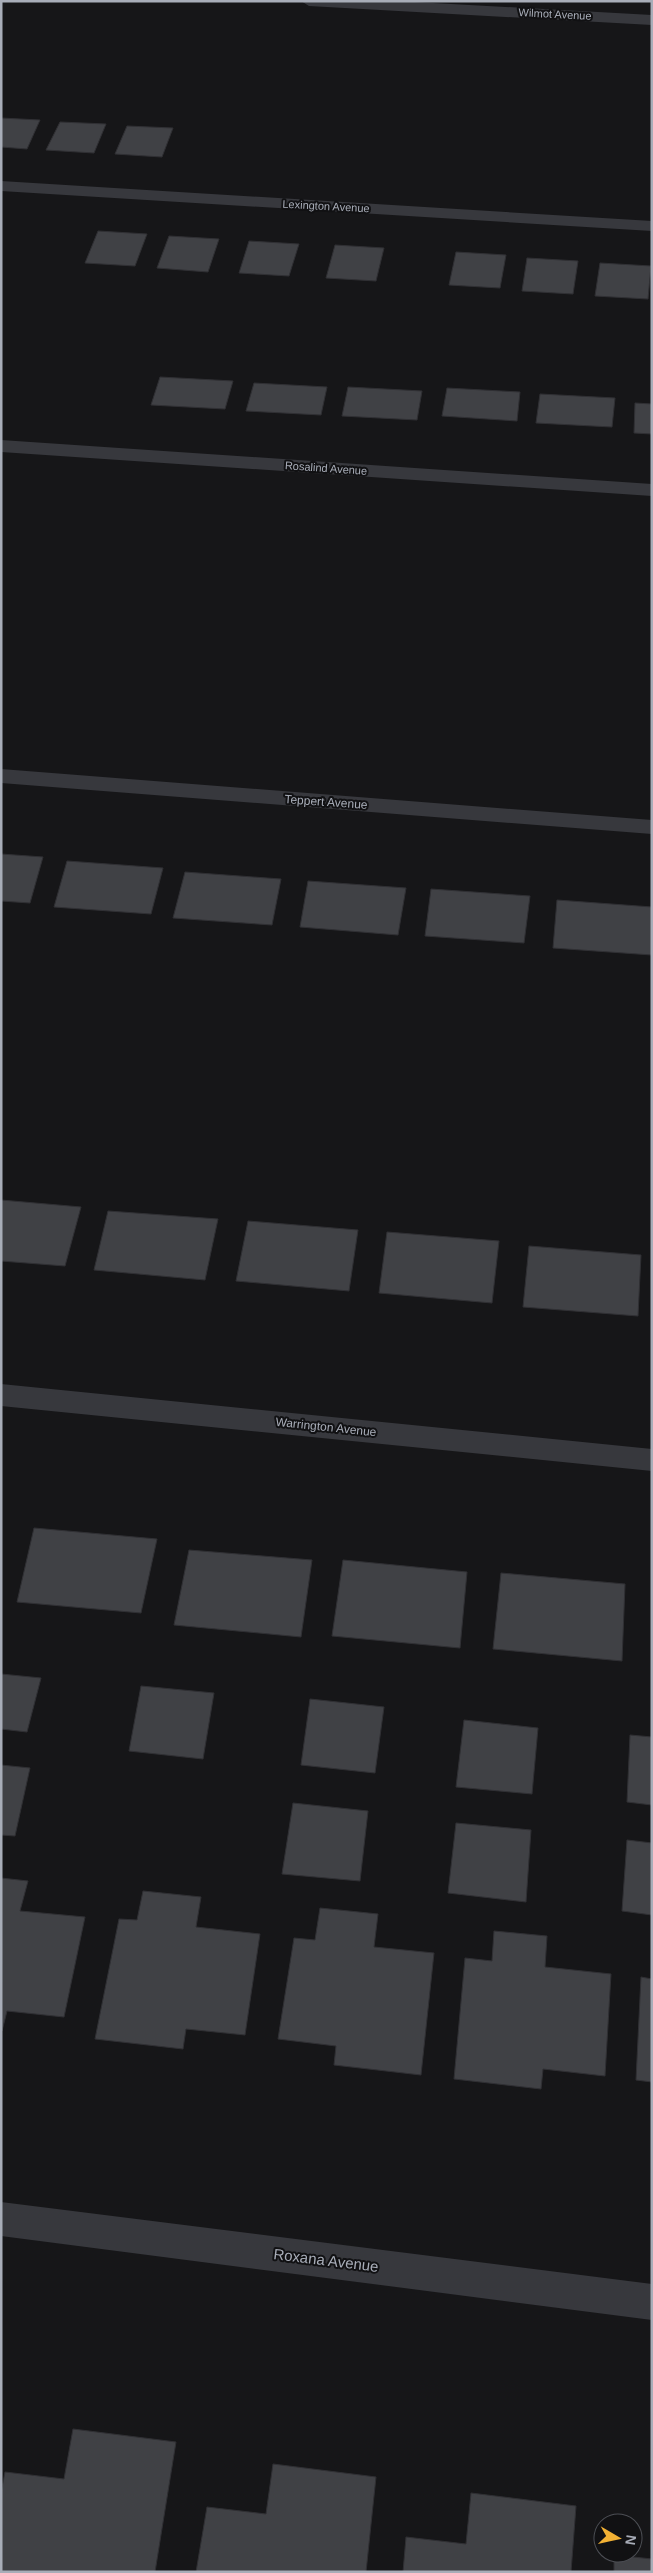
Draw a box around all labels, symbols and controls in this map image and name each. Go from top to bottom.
street label: Wilmot Avenue [518,6,592,22]
street label: Lexington Avenue [282,198,370,214]
street label: Rosalind Avenue [284,459,368,477]
street label: Teppert Avenue [284,792,368,812]
street label: Warrington Avenue [275,1415,377,1439]
street label: Roxana Avenue [273,2245,379,2275]
north arrow [593,2513,643,2563]
text: N [622,2534,640,2546]

